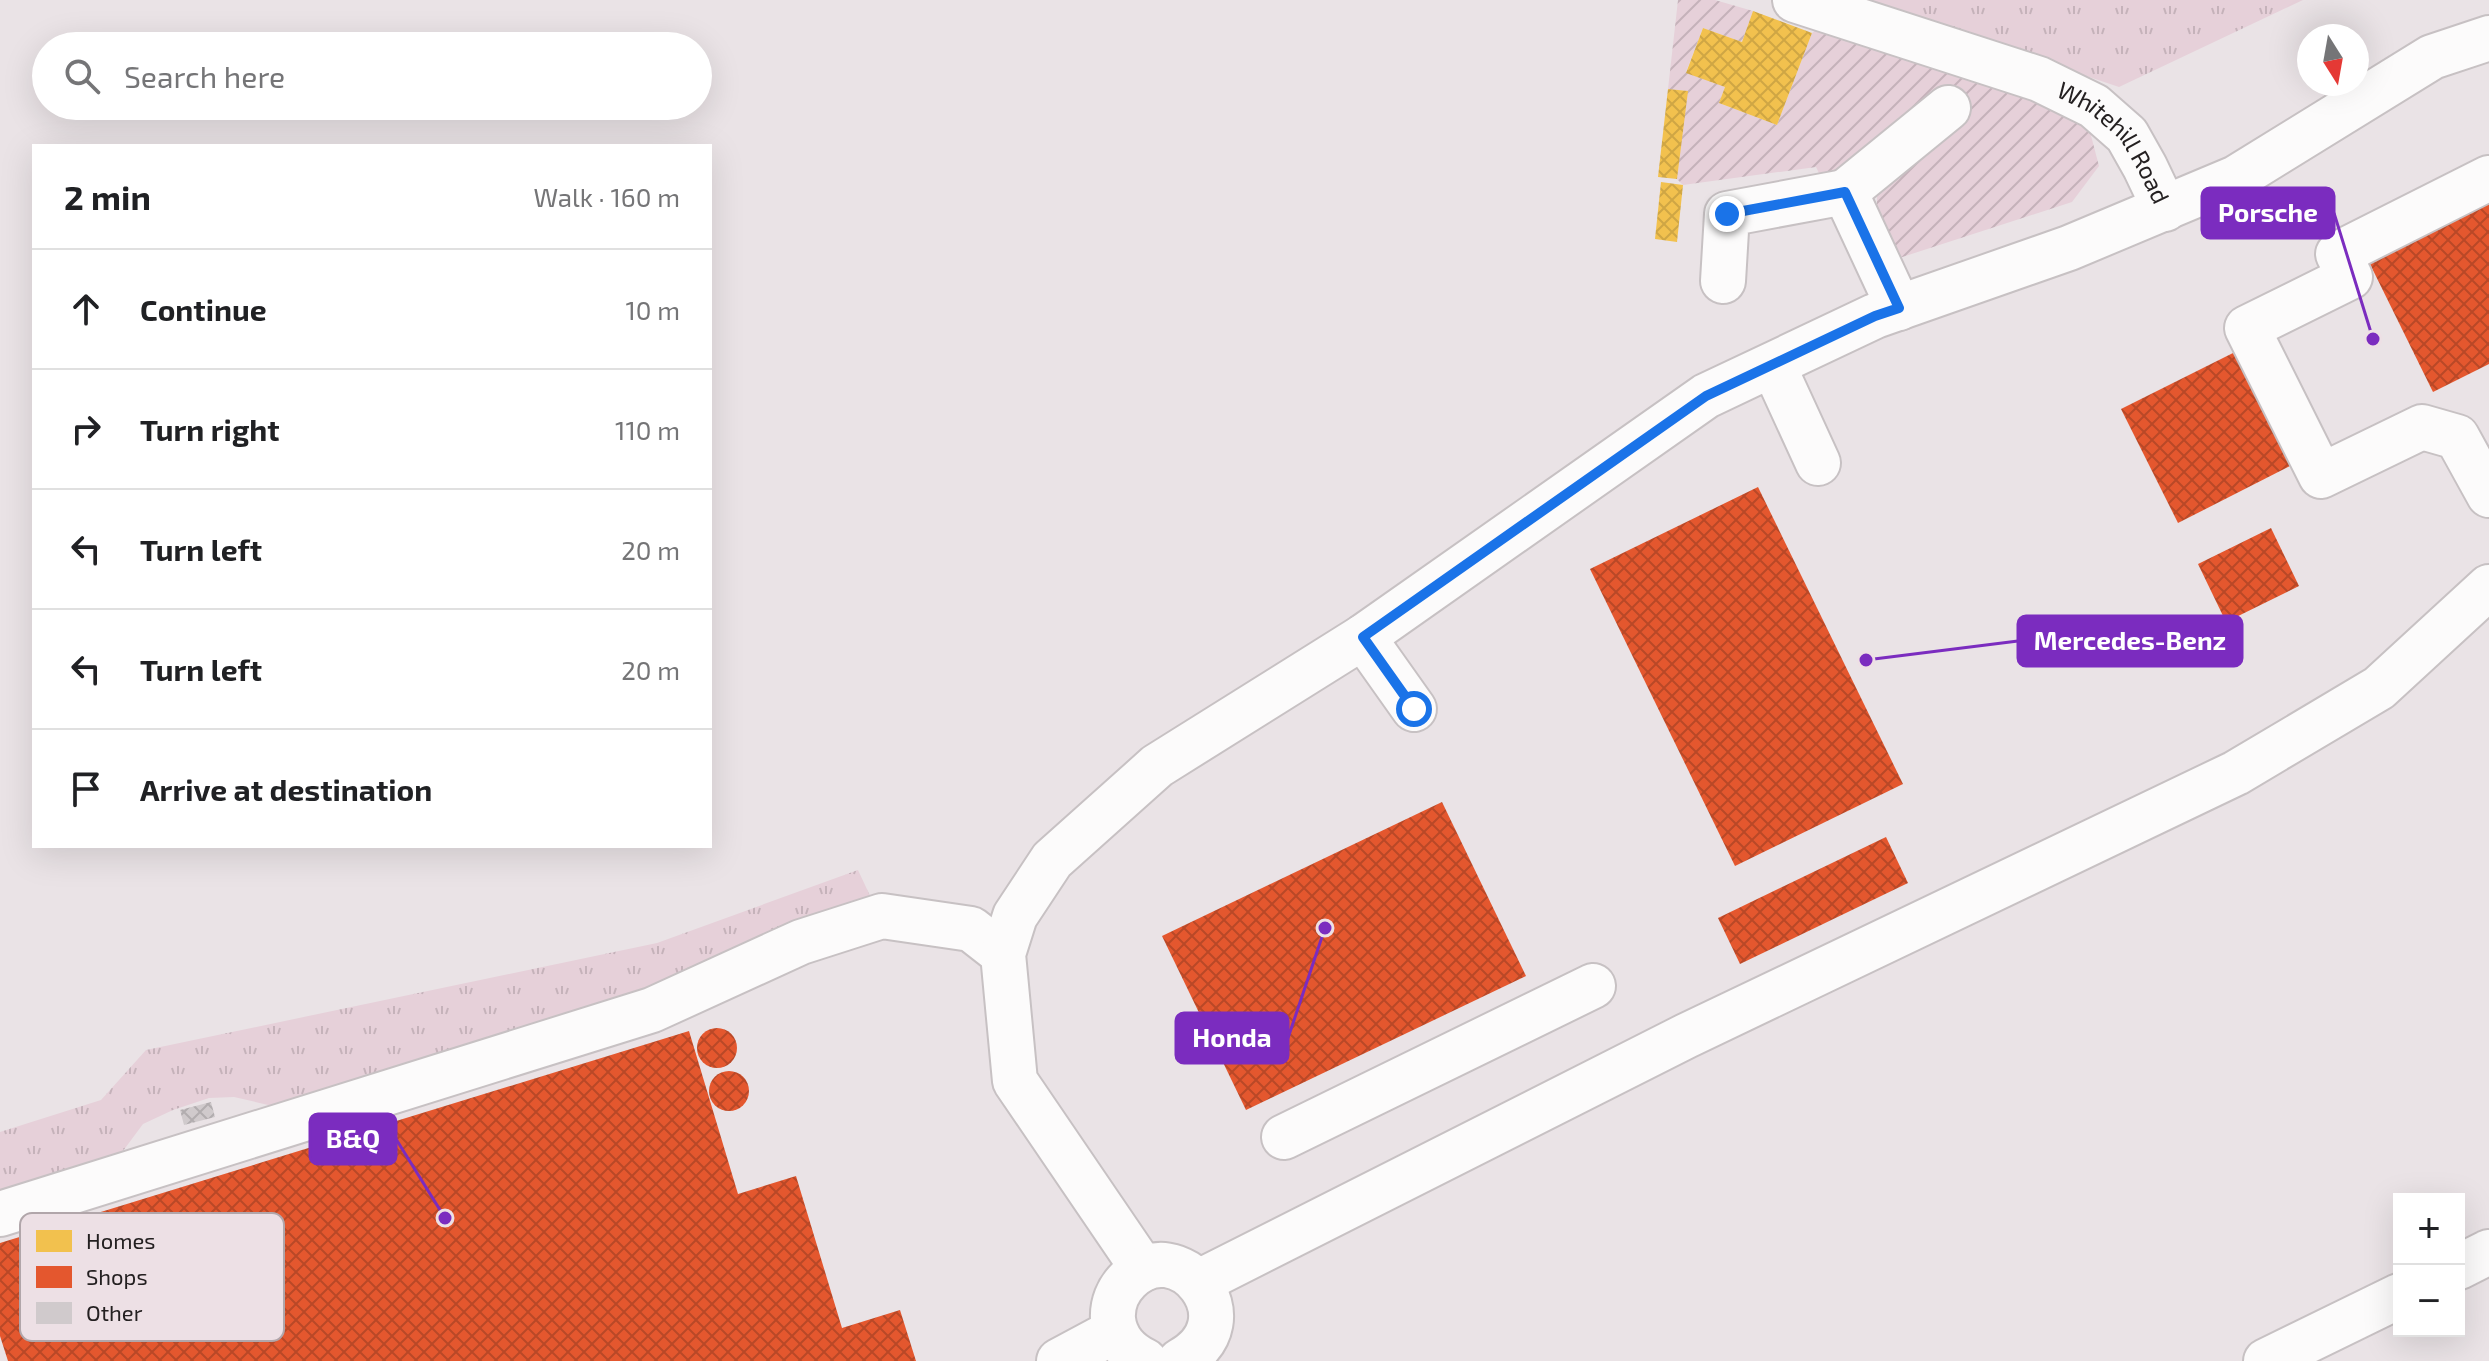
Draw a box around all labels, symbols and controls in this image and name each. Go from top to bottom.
north arrow [2297,24,2369,96]
search box [32,32,712,120]
icon: search [60,54,104,98]
text: Search here [124,58,285,94]
street label: Whitehill Road [2053,74,2176,208]
text: 2 min [64,176,151,217]
text: Walk · 160 m [533,181,680,212]
callout: Porsche [2202,188,2334,238]
route end [1709,196,1745,232]
text: Porsche [2218,196,2318,227]
icon: ahead [64,287,108,331]
text: Continue [140,291,267,327]
text: 10 m [625,294,680,325]
icon: right [64,407,108,451]
text: Turn right [140,411,280,447]
text: 110 m [615,414,680,445]
icon: left [64,527,108,571]
text: Turn left [140,531,262,567]
text: 20 m [621,534,680,565]
callout: Mercedes-Benz [2018,616,2242,666]
text: Mercedes-Benz [2034,624,2226,655]
icon: left [64,647,108,691]
text: Turn left [140,651,262,687]
text: 20 m [621,654,680,685]
route start [1396,691,1432,727]
icon: arrive [64,767,108,811]
text: Arrive at destination [140,771,432,807]
callout: Honda [1176,1013,1288,1063]
text: Honda [1192,1021,1272,1052]
callout: B&Q [310,1114,396,1164]
text: B&Q [326,1122,380,1154]
map controls [2393,1193,2465,1337]
button: + [2393,1193,2465,1265]
legend [20,1213,284,1341]
text: Homes [86,1227,155,1253]
text: Shops [86,1263,148,1289]
button: − [2393,1265,2465,1337]
text: Other [86,1299,143,1325]

